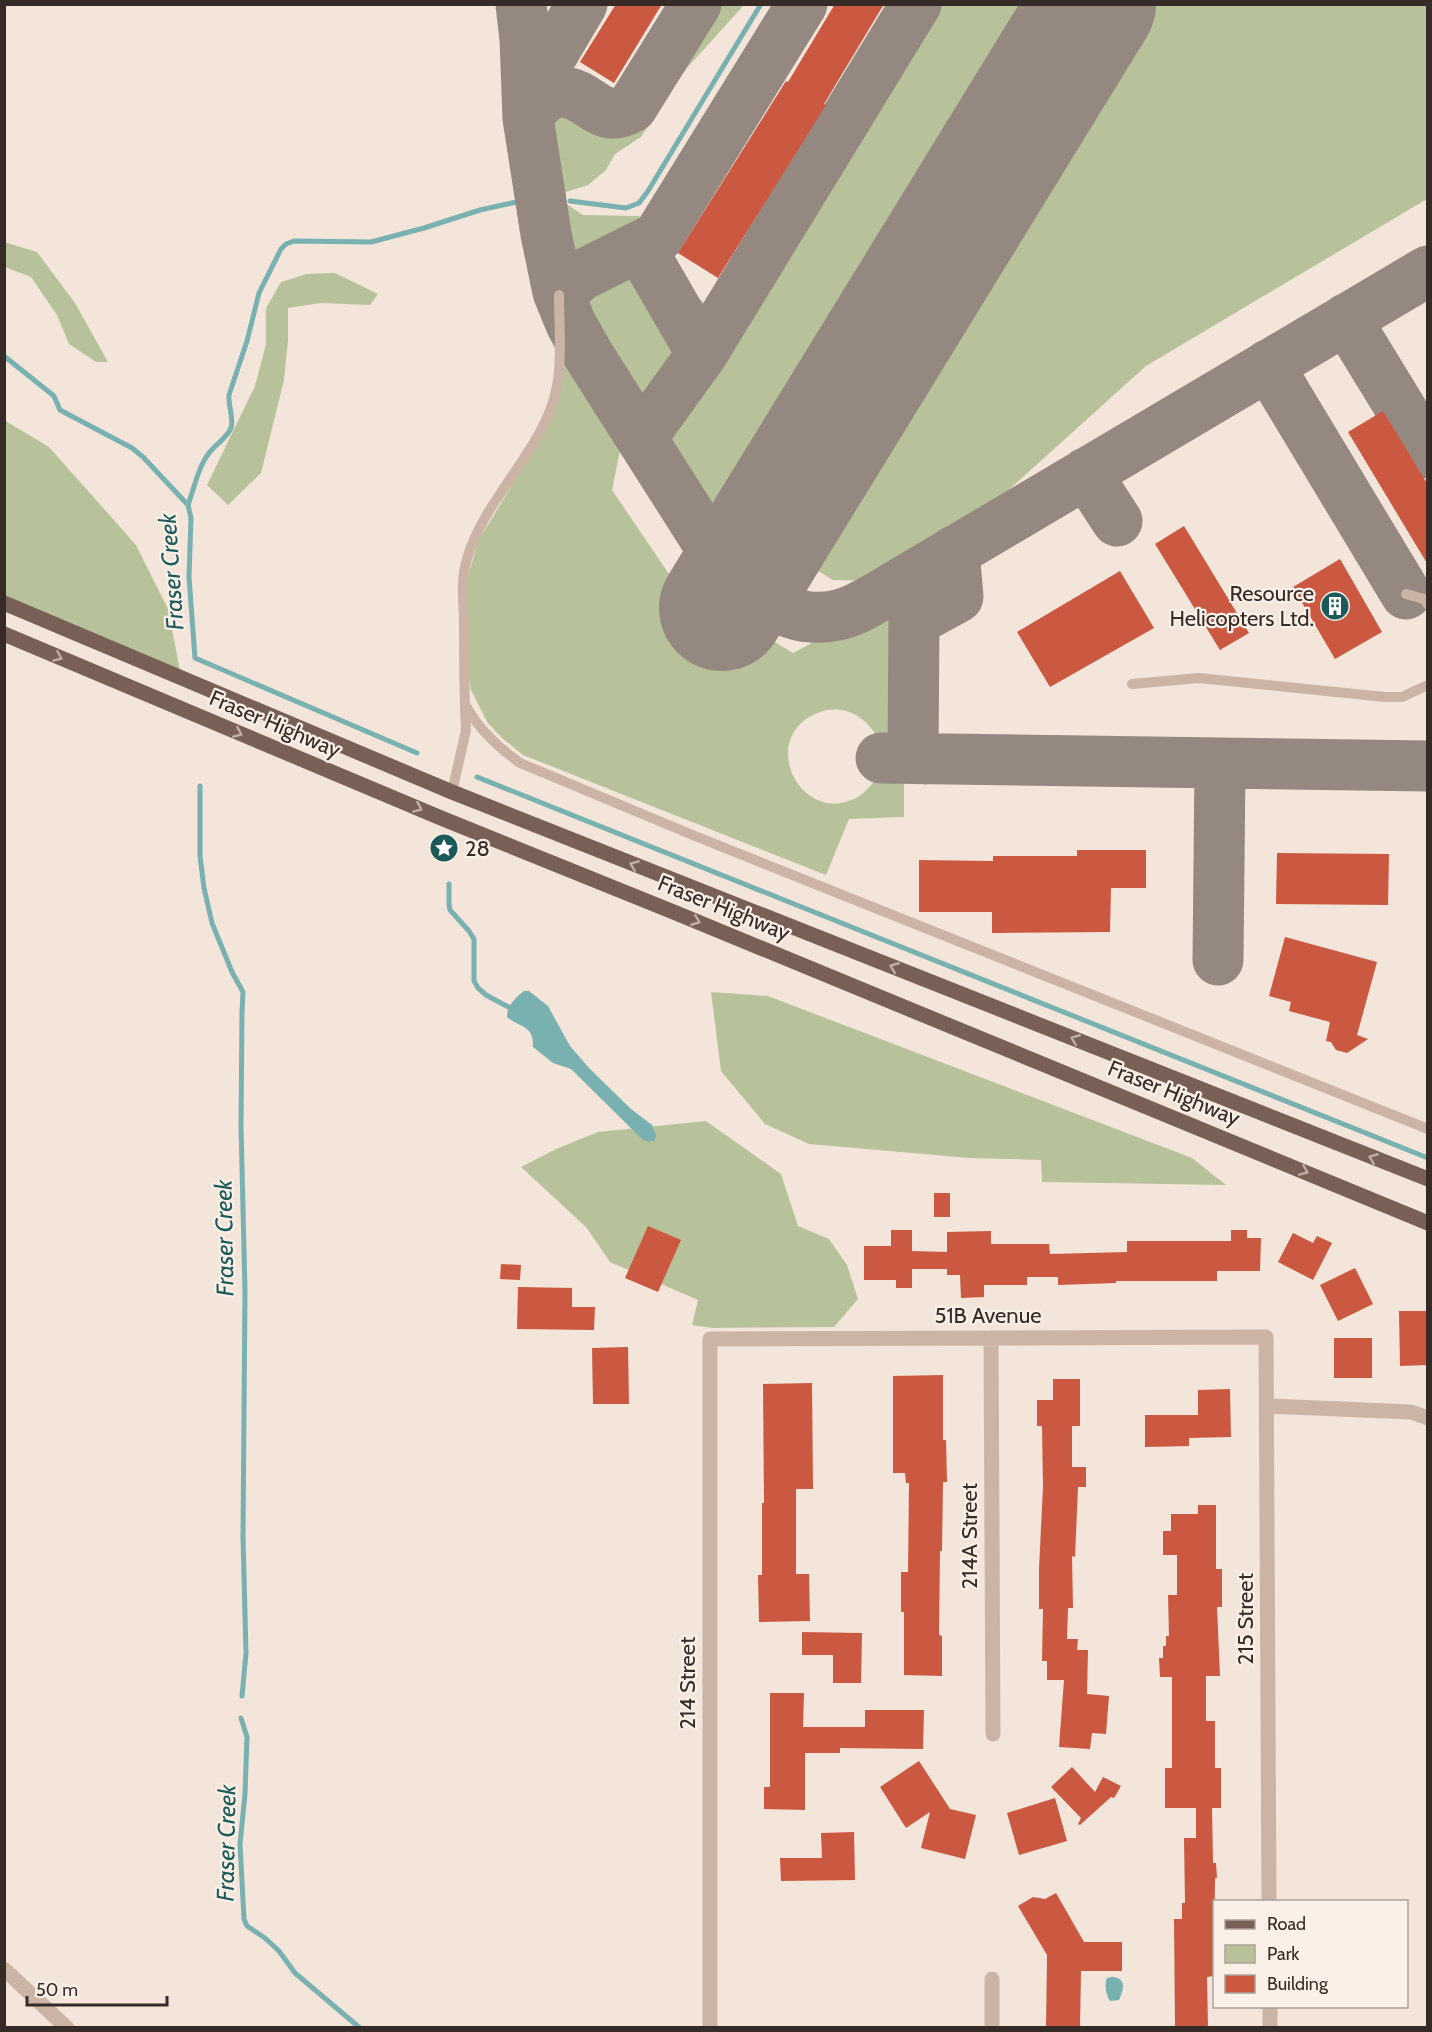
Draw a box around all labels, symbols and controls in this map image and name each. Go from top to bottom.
water label: Fraser Creek [152,512,190,631]
place label: Resource Helicopters Ltd. [1169,580,1314,632]
building icon: Resource Helicopters Ltd. [1319,590,1351,622]
one-way arrow [52,650,63,662]
street label: Fraser Highway [205,684,345,764]
one-way arrow [232,725,243,737]
one-way arrow [412,801,423,813]
place icon: 28 [428,832,460,864]
place label: 28 [465,835,490,862]
one-way arrow [629,859,640,872]
street label: Fraser Highway [654,869,794,947]
one-way arrow [690,914,701,926]
one-way arrow [889,962,899,975]
one-way arrow [1070,1034,1081,1047]
street label: Fraser Highway [1104,1054,1244,1132]
one-way arrow [1368,1153,1379,1165]
one-way arrow [1298,1164,1309,1176]
water label: Fraser Creek [208,1179,240,1297]
street label: 51B Avenue [935,1302,1041,1329]
street label: 214A Street [956,1482,983,1589]
street label: 215 Street [1232,1572,1259,1665]
street label: 214 Street [674,1636,701,1729]
water label: Fraser Creek [210,1784,242,1902]
legend [1213,1900,1408,2008]
text: Road [1267,1913,1306,1935]
text: Park [1267,1943,1300,1965]
scale bar [27,1969,166,2007]
text: Building [1267,1973,1329,1995]
text: 50 m [36,1979,78,2001]

